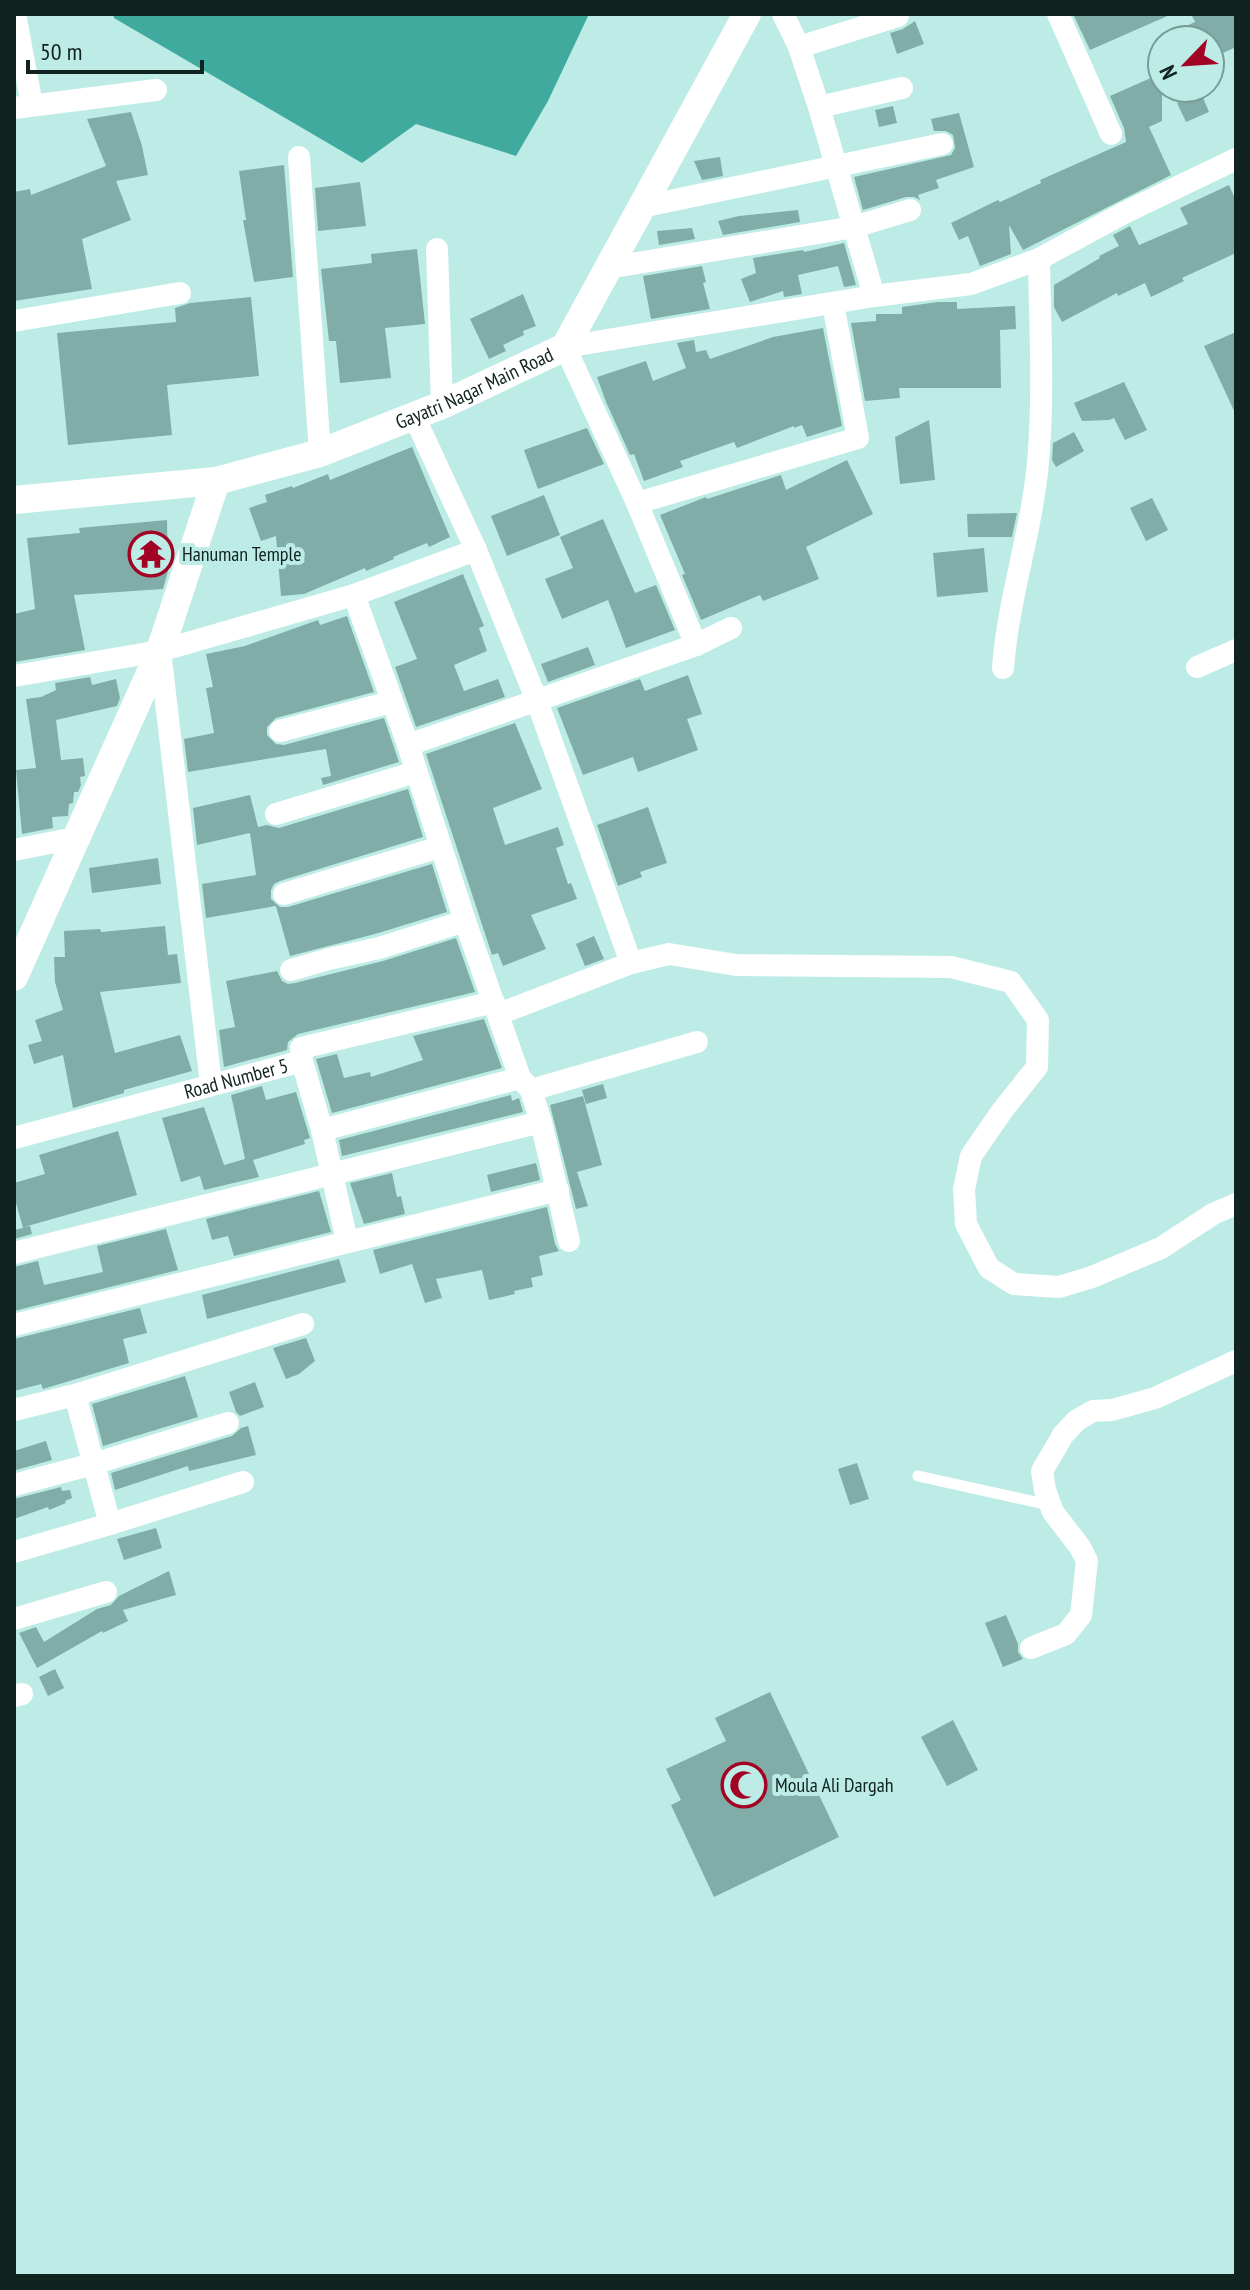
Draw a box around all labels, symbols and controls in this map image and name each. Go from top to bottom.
scale bar [28,24,202,74]
north arrow [1146,24,1226,104]
text: 50 m [40,36,82,67]
text: N [1153,61,1183,84]
street label: Gayatri Nagar Main Road [392,341,557,435]
temple icon: Hanuman Temple [127,530,175,578]
place label: Hanuman Temple [182,541,301,567]
street label: Road Number 5 [181,1052,291,1105]
mosque icon: Moula Ali Dargah [720,1761,768,1809]
place label: Moula Ali Dargah [775,1772,894,1798]

